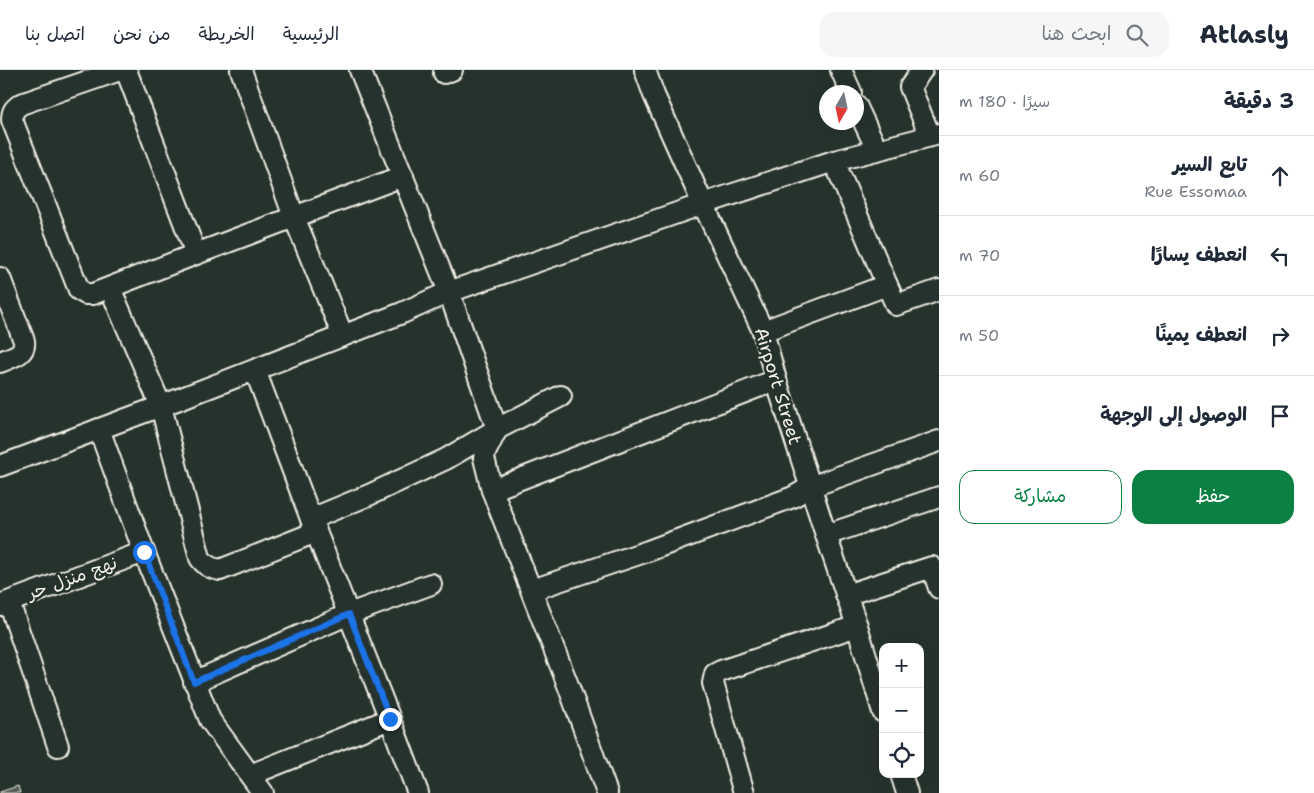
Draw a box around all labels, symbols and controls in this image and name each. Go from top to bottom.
search box [819,12,1169,57]
text: Atlasly [1199,19,1289,51]
text: ابحث هنا [1041,21,1111,46]
icon: search [1123,21,1151,49]
text: اتصل بنا [25,22,85,46]
text: من نحن [113,22,171,46]
text: الخريطة [199,22,255,46]
text: الرئيسية [283,22,339,46]
north arrow [819,85,864,130]
text: 3 دقيقة [1224,87,1294,115]
text: سيرًا · 180 m [959,91,1050,112]
text: تابع السير [1173,152,1247,177]
icon: ahead [1266,162,1294,190]
text: 60 m [959,165,1000,186]
text: Rue Essomaa [1145,181,1247,202]
text: انعطف يسارًا [1151,242,1247,267]
icon: left [1266,242,1294,270]
text: 70 m [959,245,1000,266]
text: انعطف يمينًا [1156,322,1247,347]
icon: right [1266,322,1294,350]
street label: Airport Street [749,324,807,448]
text: 50 m [959,325,999,346]
text: الوصول إلى الوجهة [1100,402,1247,427]
icon: arrive [1266,402,1294,430]
button: مشاركة [959,470,1122,524]
button: حفظ [1132,470,1294,524]
route start [133,541,156,564]
street label: نهج منزل حر [22,551,120,606]
map controls [879,643,924,778]
button: + [879,643,924,688]
button: − [879,688,924,733]
route end [379,708,402,731]
button: locate [879,733,924,778]

